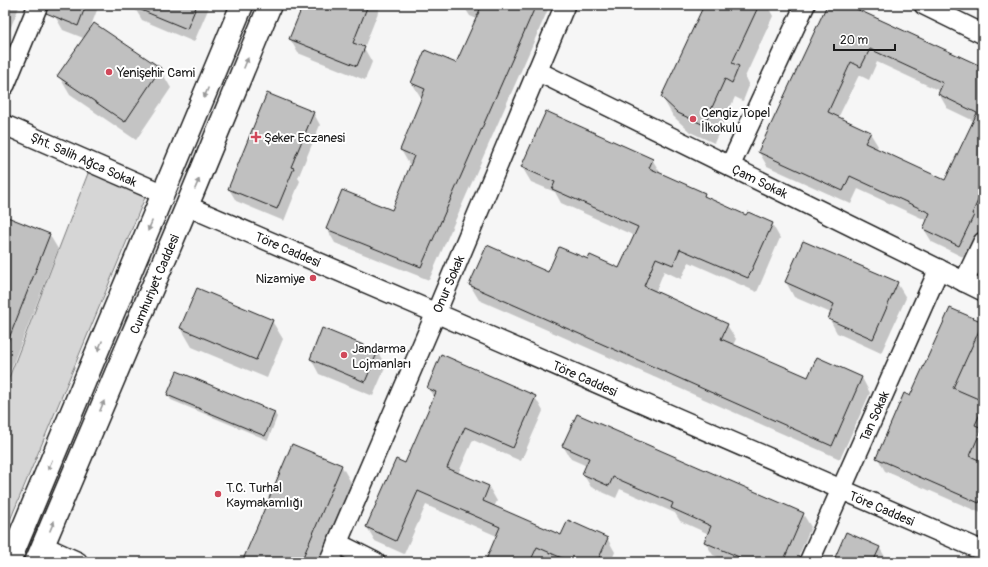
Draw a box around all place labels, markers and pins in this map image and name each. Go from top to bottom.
place label: Yenişehir Cami [116,65,195,81]
marker: Yenişehir Cami [104,67,114,77]
place label: Cengiz Topel İlkokulu [701,105,770,136]
marker: Cengiz Topel İlkokulu [688,114,698,124]
place label: Şeker Eczanesi [264,130,345,146]
marker: Şeker Eczanesi [251,132,261,142]
place label: Nizamiye [255,271,306,287]
marker: Nizamiye [308,273,318,283]
place label: Jandarma Lojmanları [352,341,411,372]
marker: Jandarma Lojmanları [339,350,349,360]
place label: T.C. Turhal Kaymakamlığı [226,480,303,511]
marker: T.C. Turhal Kaymakamlığı [213,489,223,499]

